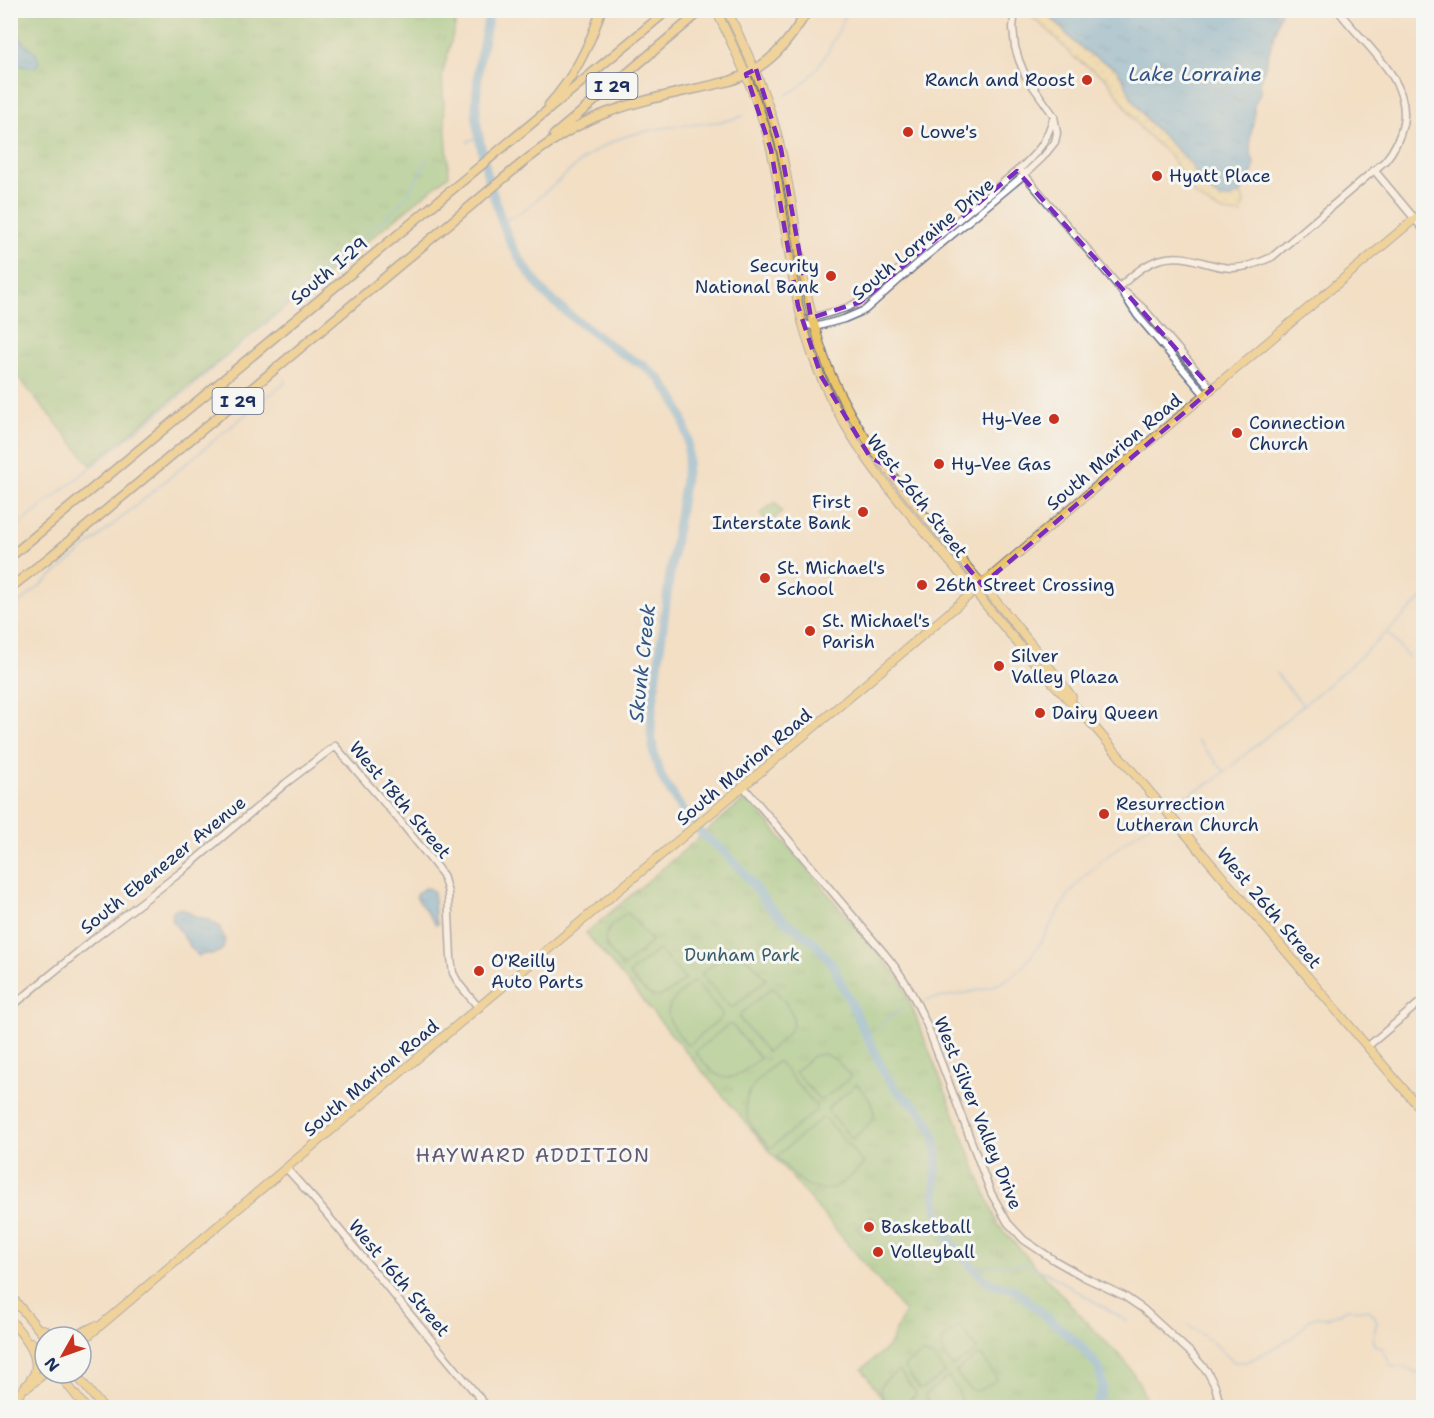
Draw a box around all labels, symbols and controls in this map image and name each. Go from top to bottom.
water label: Lake Lorraine [1128,61,1262,87]
place label: Ranch and Roost [925,68,1075,92]
road number: I 29 [586,73,638,99]
marker: Ranch and Roost [1080,73,1094,87]
place label: Lowe's [920,120,977,144]
marker: Lowe's [901,125,915,139]
place label: Hyatt Place [1169,164,1271,188]
marker: Hyatt Place [1150,169,1164,183]
street label: South Lorraine Drive [847,172,999,306]
street label: South I-29 [285,232,373,310]
place label: Security National Bank [695,254,819,299]
marker: Security National Bank [824,269,838,283]
road number: I 29 [212,388,264,414]
street label: South Marion Road [1041,388,1187,516]
place label: Hy-Vee [982,407,1042,431]
place label: Connection Church [1249,411,1345,456]
marker: Hy-Vee [1047,412,1061,426]
marker: Connection Church [1230,426,1244,440]
street label: West 26th Street [861,429,973,563]
place label: Hy-Vee Gas [951,452,1051,476]
marker: Hy-Vee Gas [932,457,946,471]
place label: First Interstate Bank [712,490,851,535]
marker: First Interstate Bank [856,505,870,519]
place label: St. Michael's School [777,556,885,601]
marker: St. Michael's School [758,571,772,585]
place label: 26th Street Crossing [934,573,1114,597]
marker: 26th Street Crossing [915,578,929,592]
water label: Skunk Creek [623,602,661,723]
place label: St. Michael's Parish [822,609,930,654]
marker: St. Michael's Parish [803,624,817,638]
place label: Silver Valley Plaza [1011,644,1118,689]
marker: Silver Valley Plaza [992,659,1006,673]
place label: Dairy Queen [1052,701,1158,725]
street label: South Marion Road [671,703,817,831]
marker: Dairy Queen [1033,706,1047,720]
street label: West 18th Street [344,736,456,864]
street label: South Ebenezer Avenue [75,791,251,939]
place label: Resurrection Lutheran Church [1116,792,1259,837]
marker: Resurrection Lutheran Church [1097,807,1111,821]
street label: West 26th Street [1211,842,1327,974]
park label: Dunham Park [684,943,800,967]
place label: O'Reilly Auto Parts [491,949,584,994]
marker: O'Reilly Auto Parts [472,964,486,978]
street label: West Silver Valley Drive [928,1013,1028,1213]
street label: South Marion Road [298,1014,444,1142]
district label: HAYWARD ADDITION [415,1142,651,1168]
street label: West 16th Street [343,1214,455,1342]
place label: Basketball [881,1215,972,1239]
marker: Basketball [862,1220,876,1234]
place label: Volleyball [890,1240,976,1264]
marker: Volleyball [871,1245,885,1259]
north arrow [33,1325,93,1385]
text: N [40,1353,64,1376]

